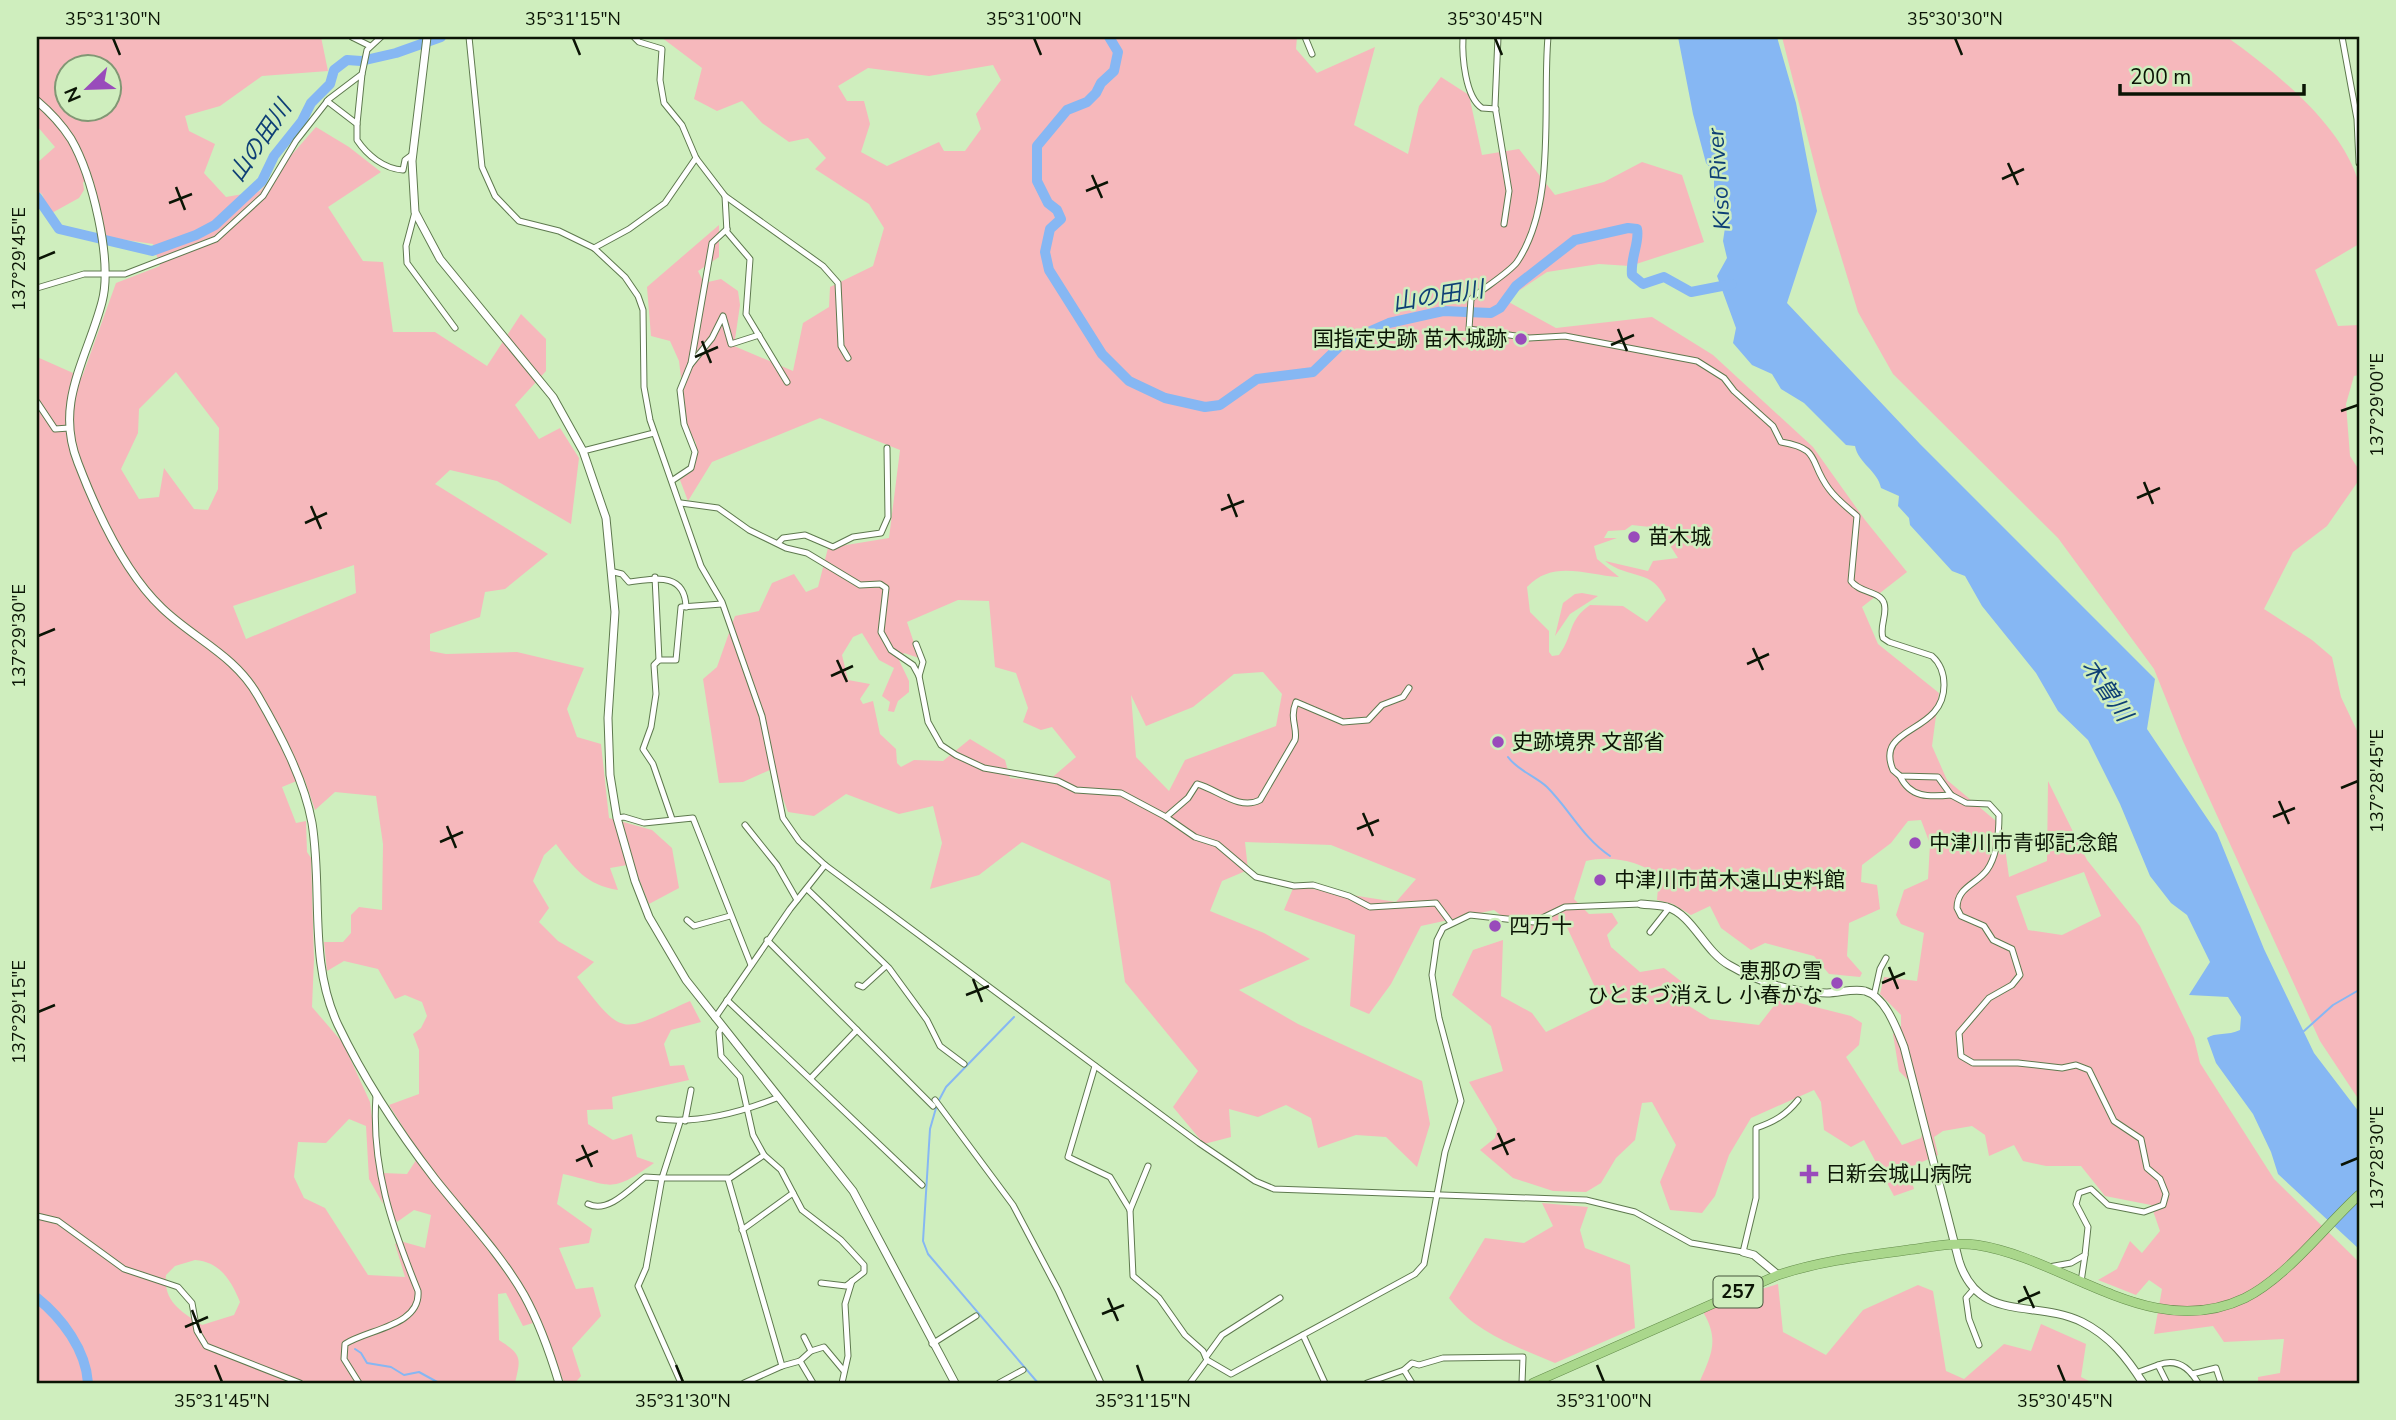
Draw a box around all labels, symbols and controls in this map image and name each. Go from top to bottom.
text: 35°31'30"N [65,7,161,31]
text: 35°31'15"N [525,7,621,31]
text: 35°31'00"N [986,7,1082,31]
text: 35°30'45"N [1447,7,1543,31]
text: 35°30'30"N [1907,7,2003,31]
north arrow [52,52,122,122]
scale bar [2120,52,2303,96]
text: 200 m [2130,63,2191,91]
text: N [59,83,88,106]
water label: 山の田川 [221,92,300,188]
water label: Kiso River [1700,126,1738,231]
text: 137°29'45"E [7,207,31,311]
water label: 山の田川 [1390,273,1489,319]
place label: 国指定史跡 苗木城跡 [1313,325,1507,353]
marker: 国指定史跡 苗木城跡 [1513,331,1529,347]
text: 137°29'00"E [2365,353,2389,457]
place label: 苗木城 [1648,523,1711,551]
marker: 苗木城 [1626,529,1642,545]
text: 137°29'30"E [7,584,31,688]
water label: 木曽川 [2075,653,2141,730]
place label: 史跡境界 文部省 [1512,728,1664,756]
text: 137°28'45"E [2365,729,2389,833]
marker: 史跡境界 文部省 [1490,734,1506,750]
place label: 中津川市青邨記念館 [1929,829,2118,857]
marker: 中津川市青邨記念館 [1907,835,1923,851]
place label: 中津川市苗木遠山史料館 [1614,866,1845,894]
marker: 中津川市苗木遠山史料館 [1592,872,1608,888]
place label: 四万十 [1509,912,1572,940]
marker: 四万十 [1487,918,1503,934]
place label: 恵那の雪 ひとまづ消えし 小春かな [1587,957,1823,1009]
text: 137°29'15"E [7,960,31,1064]
marker: 恵那の雪 ひとまづ消えし 小春かな [1829,975,1845,991]
text: 137°28'30"E [2365,1106,2389,1210]
place label: 日新会城山病院 [1825,1160,1972,1188]
marker: 日新会城山病院 [1799,1164,1819,1184]
road number: 257 [1714,1276,1762,1308]
text: 35°31'45"N [174,1389,270,1413]
text: 35°31'30"N [635,1389,731,1413]
text: 35°31'15"N [1095,1389,1191,1413]
text: 35°31'00"N [1556,1389,1652,1413]
text: 35°30'45"N [2017,1389,2113,1413]

